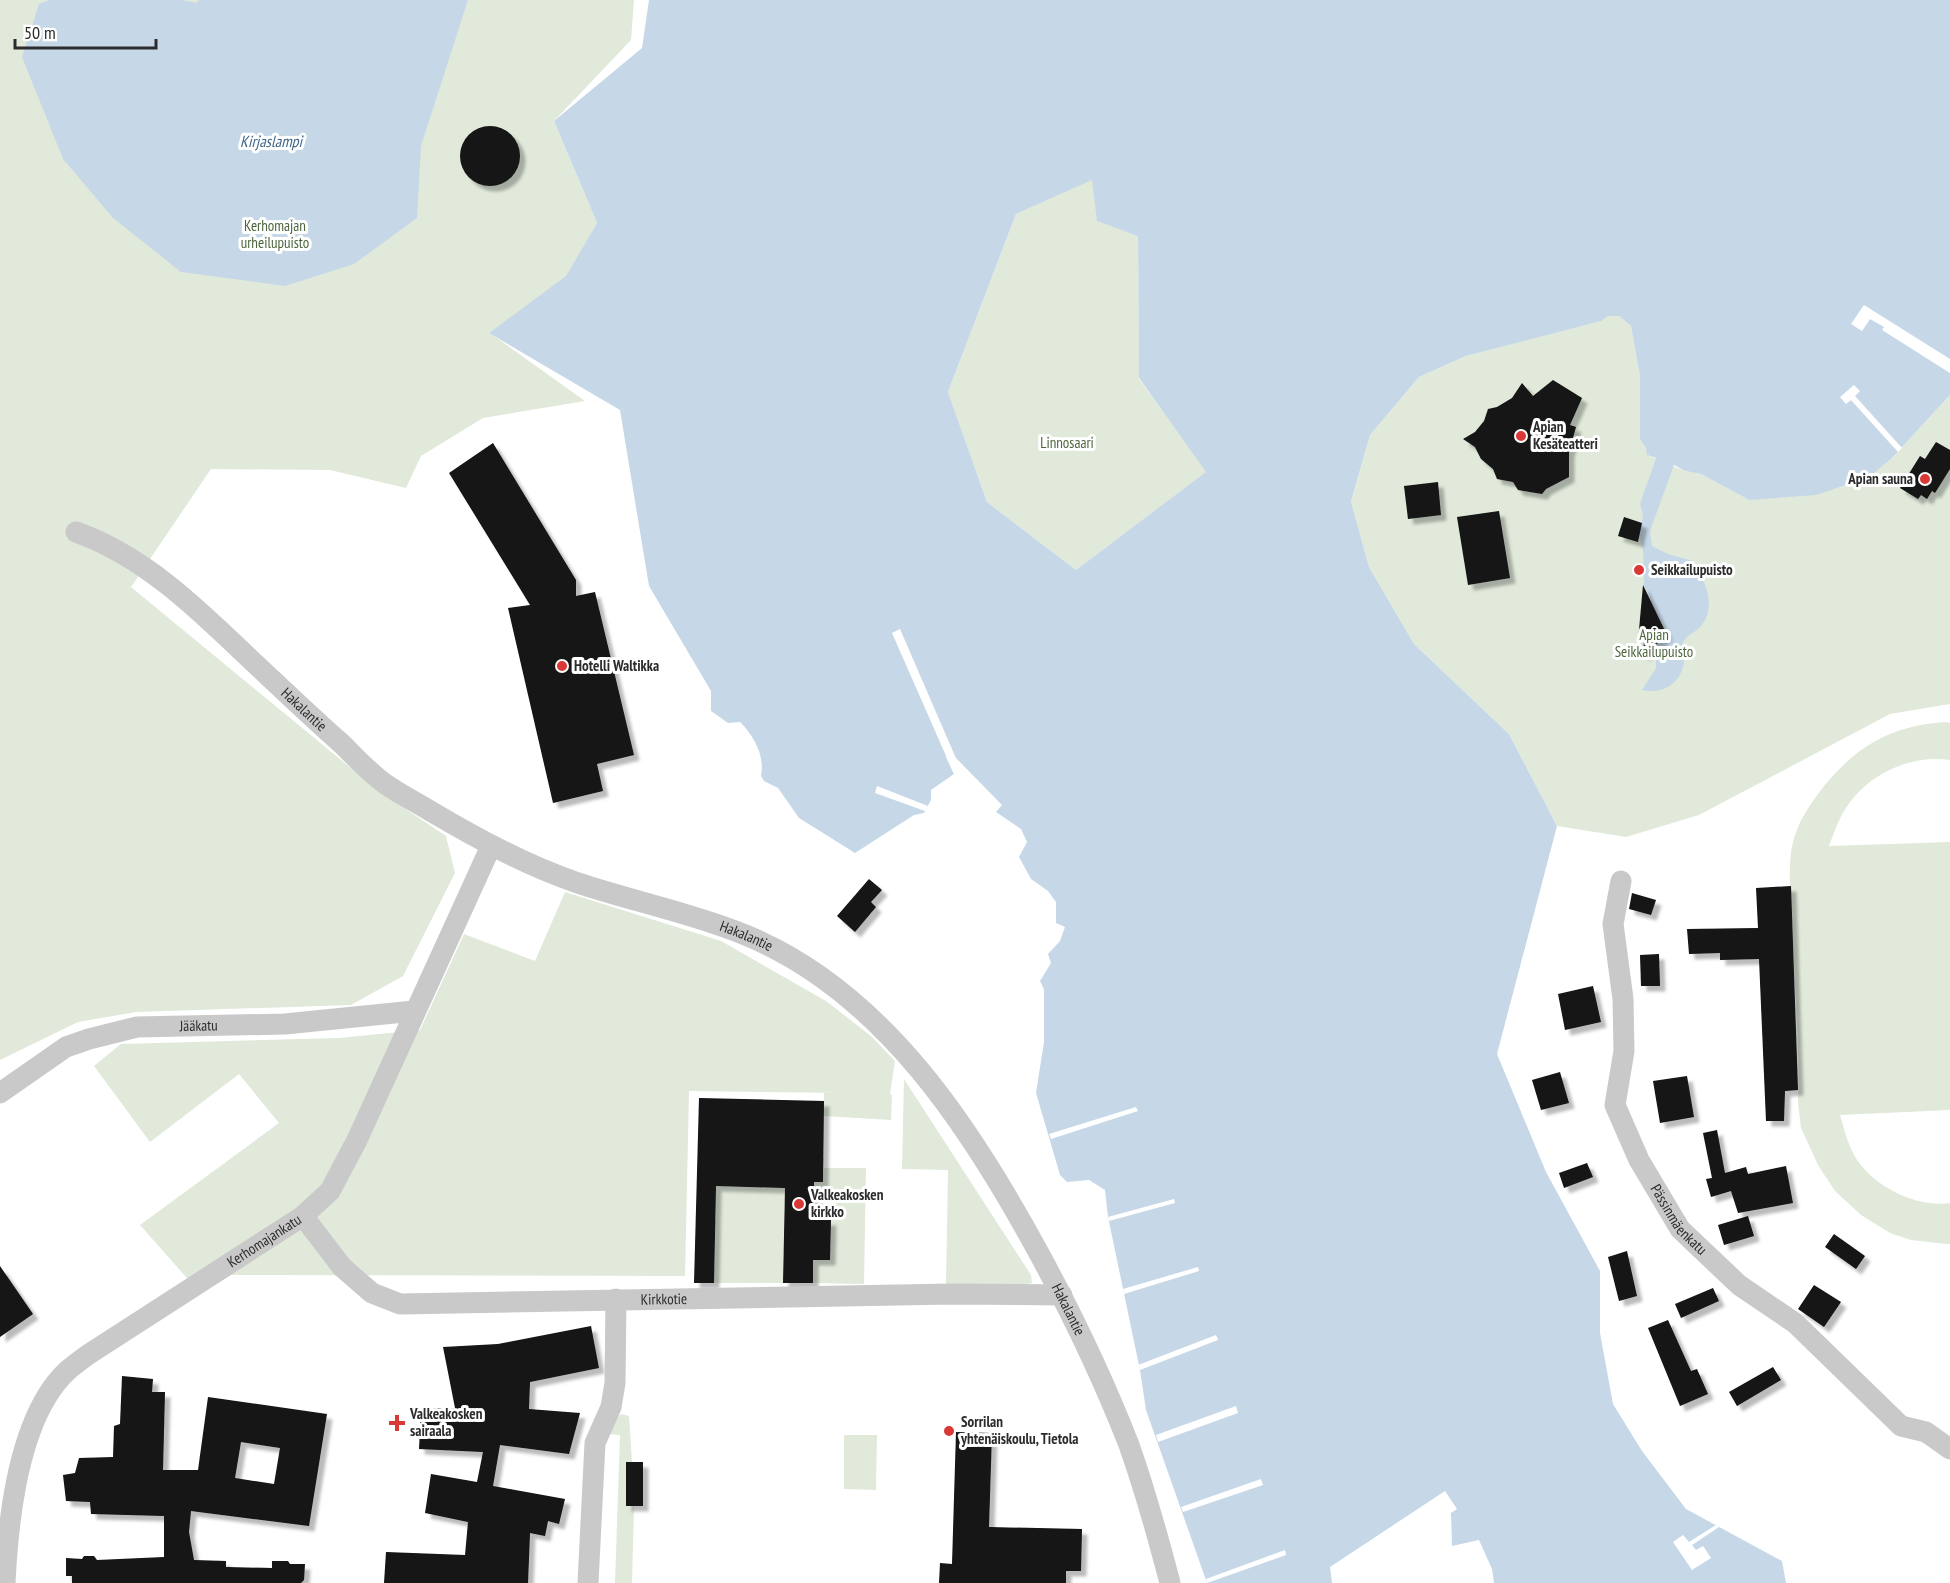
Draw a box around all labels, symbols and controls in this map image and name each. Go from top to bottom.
scale bar [15,12,156,50]
text: 50 m [24,21,56,44]
water label: Kirjaslampi [240,131,305,151]
park label: Kerhomajan urheilupuisto [241,216,309,252]
place label: Apian Kesäteatteri [1532,417,1598,453]
marker: Apian Kesäteatteri [1514,429,1528,443]
park label: Linnosaari [1040,433,1094,452]
place label: Apian sauna [1847,469,1913,488]
marker: Apian sauna [1918,472,1932,486]
place label: Seikkailupuisto [1651,560,1733,579]
marker: Seikkailupuisto [1632,563,1646,577]
park label: Apian Seikkailupuisto [1615,625,1693,661]
place label: Hotelli Waltikka [574,656,659,675]
marker: Hotelli Waltikka [555,659,569,673]
street label: Hakalantie [277,683,331,735]
street label: Hakalantie [717,916,776,955]
street label: Jääkatu [178,1015,218,1035]
street label: Pässinmäenkatu [1647,1181,1711,1259]
place label: Valkeakosken kirkko [810,1185,884,1221]
marker: Valkeakosken kirkko [792,1197,806,1211]
street label: Kerhomajankatu [223,1210,305,1271]
street label: Hakalantie [1048,1280,1090,1338]
street label: Kirkkotie [641,1289,687,1309]
place label: Valkeakosken sairaala [409,1404,483,1440]
place label: Sorrilan yhtenäiskoulu, Tietola [960,1412,1079,1448]
marker: Valkeakosken sairaala [388,1414,406,1432]
marker: Sorrilan yhtenäiskoulu, Tietola [942,1424,956,1438]

